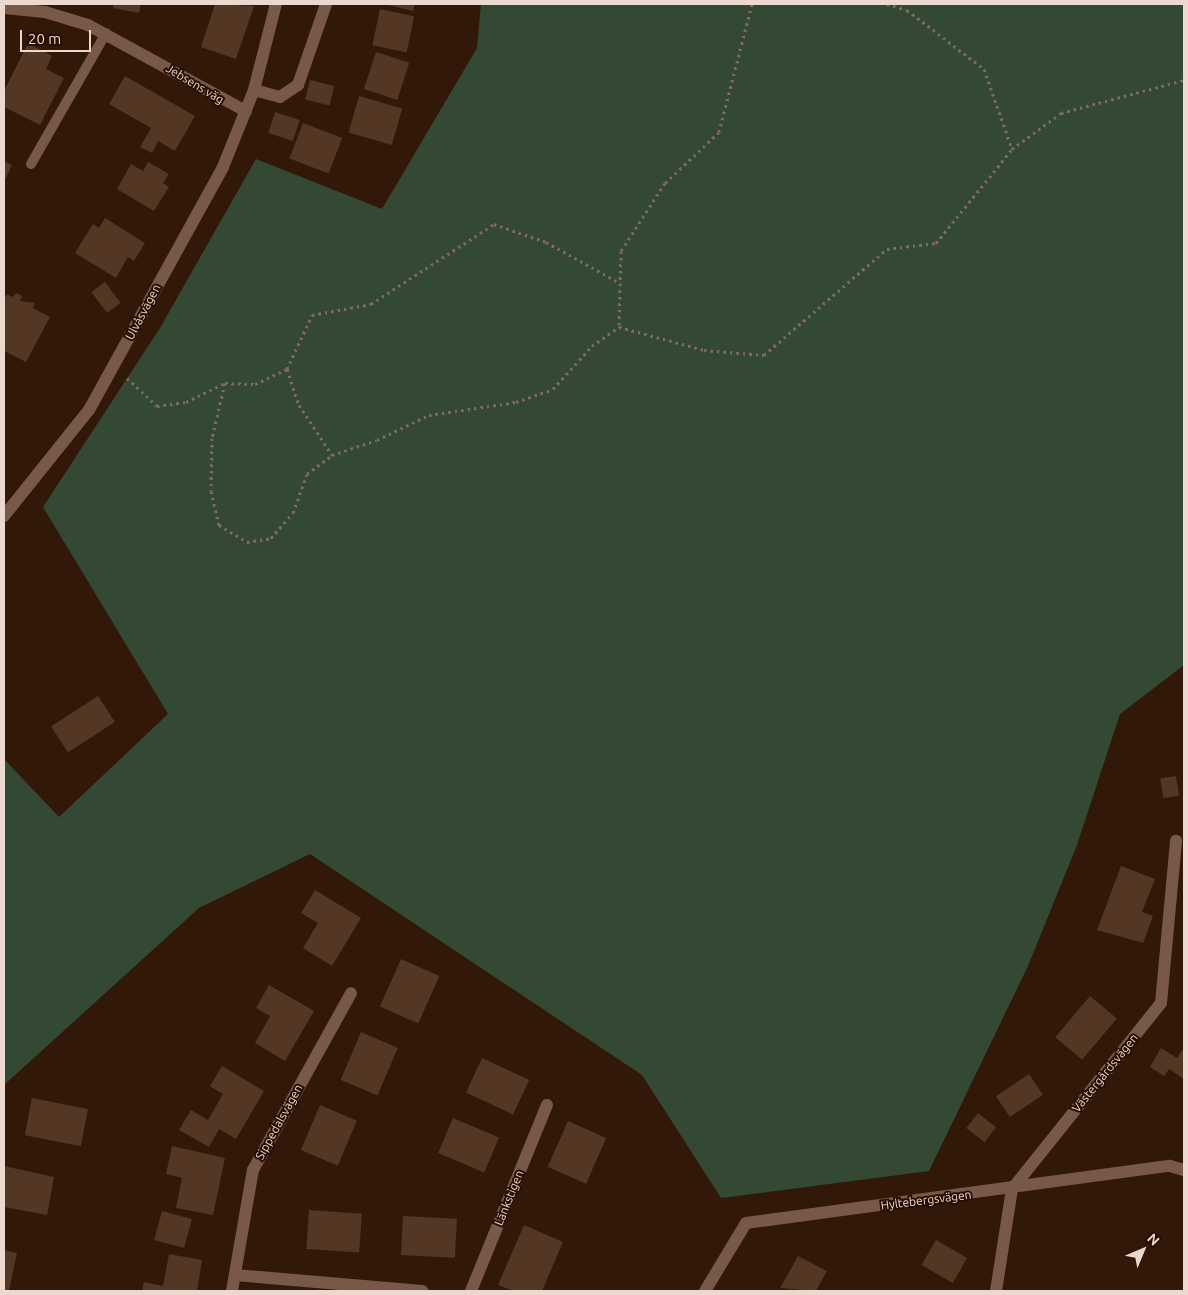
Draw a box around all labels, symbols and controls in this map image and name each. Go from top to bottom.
scale bar [22,20,94,52]
text: 20 m [28,30,61,47]
street label: Jebsens väg [163,61,227,107]
street label: Ulvåsvägen [122,282,164,342]
street label: Västergårdsvägen [1069,1031,1141,1115]
street label: Sippedalsvägen [252,1082,306,1162]
street label: Länkstigen [491,1168,527,1228]
street label: Hyltebergsvägen [880,1187,972,1213]
north arrow [1118,1225,1168,1275]
text: N [1144,1230,1163,1249]

